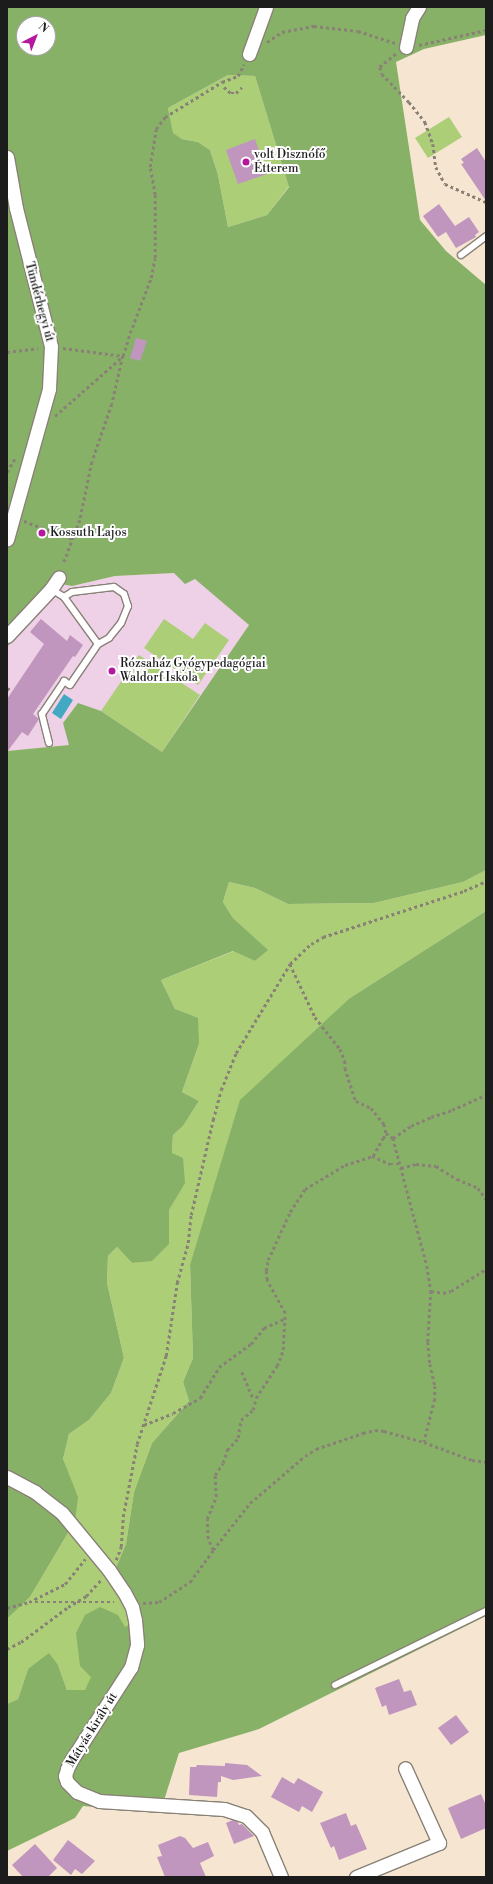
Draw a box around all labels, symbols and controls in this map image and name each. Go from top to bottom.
north arrow [16,16,56,56]
text: N [35,20,51,36]
place label: volt Disznófő Étterem [254,148,326,176]
marker: volt Disznófő Étterem [241,157,251,167]
street label: Tündérhegyi út [21,260,57,344]
place label: Kossuth Lajos [50,526,127,540]
marker: Kossuth Lajos [37,528,47,538]
place label: Rózsaház Gyógypedagógiai Waldorf Iskola [120,657,266,685]
marker: Rózsaház Gyógypedagógiai Waldorf Iskola [107,666,117,676]
street label: Mátyás király út [63,1690,121,1770]

